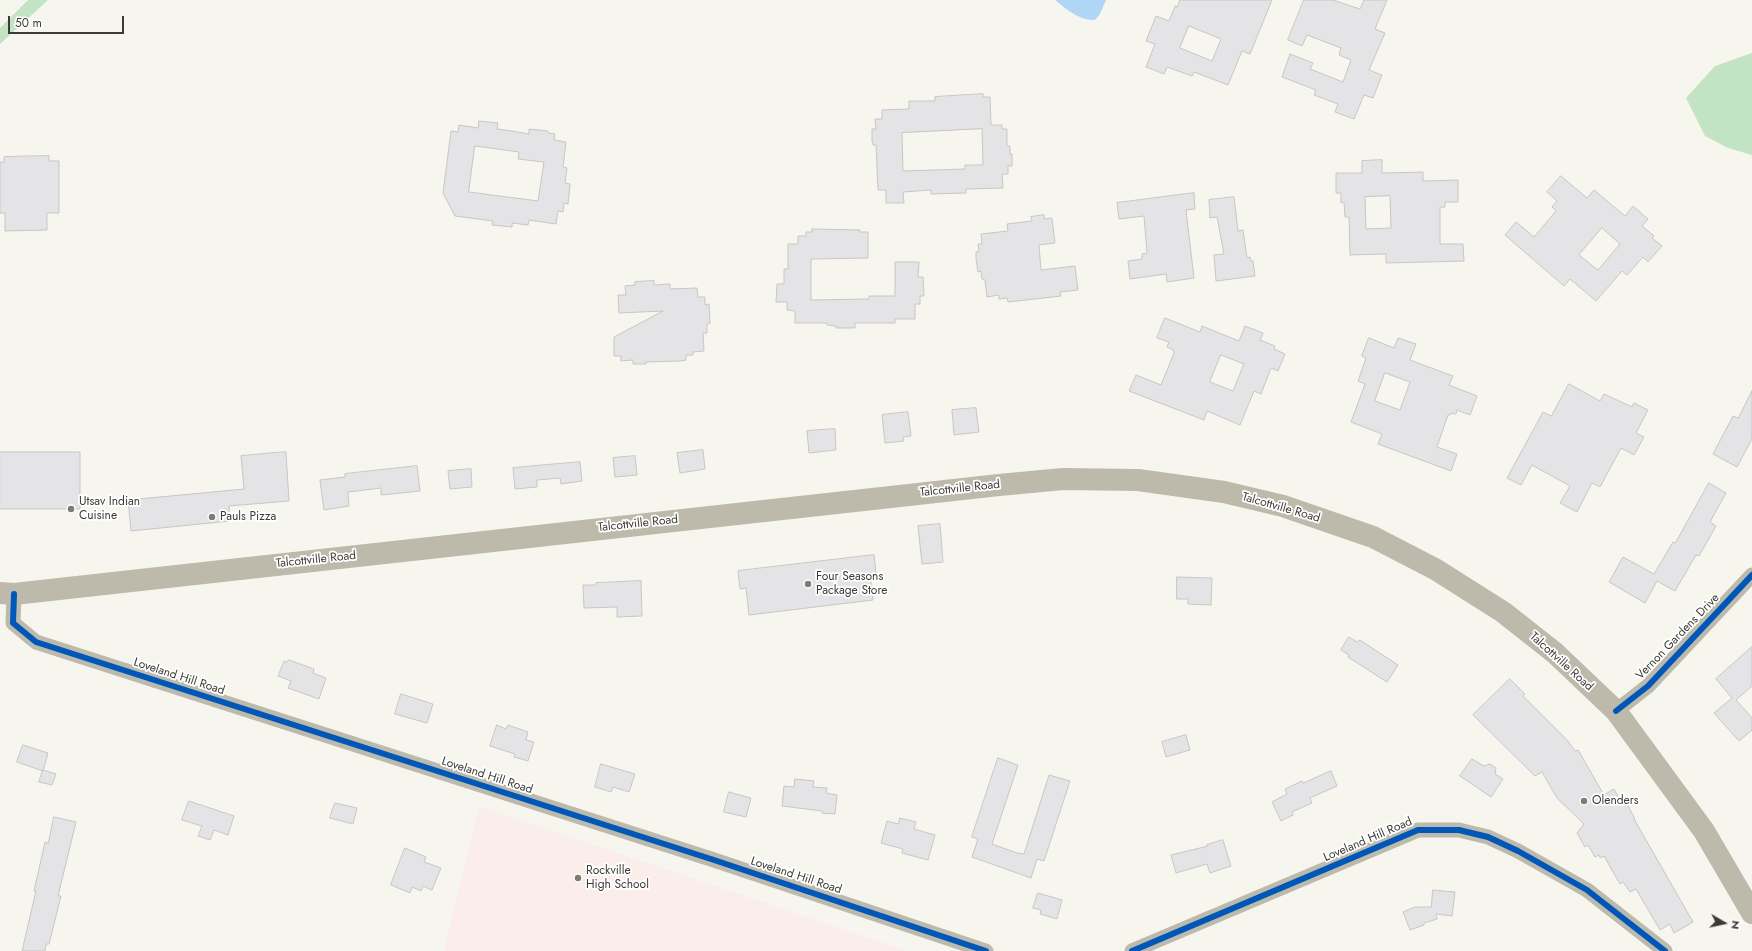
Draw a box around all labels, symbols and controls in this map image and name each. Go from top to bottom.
scale bar [10,8,126,34]
text: 50 m [15,14,42,32]
street label: Talcottville Road [919,478,1001,500]
street label: Talcottville Road [1240,490,1322,526]
place label: Utsav Indian Cuisine [79,495,140,523]
marker: Utsav Indian Cuisine [66,504,76,514]
place label: Pauls Pizza [220,510,276,524]
marker: Pauls Pizza [207,512,217,522]
street label: Talcottville Road [597,513,679,535]
street label: Talcottville Road [275,549,357,571]
place label: Four Seasons Package Store [816,570,888,598]
marker: Four Seasons Package Store [803,579,813,589]
street label: Vernon Gardens Drive [1633,591,1723,683]
street label: Talcottville Road [1526,630,1596,694]
street label: Loveland Hill Road [132,655,226,699]
street label: Loveland Hill Road [440,754,534,798]
place label: Olenders [1592,794,1639,808]
marker: Olenders [1579,796,1589,806]
street label: Loveland Hill Road [1321,815,1415,865]
street label: Loveland Hill Road [749,854,843,898]
place label: Rockville High School [586,864,649,892]
marker: Rockville High School [573,873,583,883]
north arrow [1704,903,1744,943]
text: N [1727,919,1744,930]

